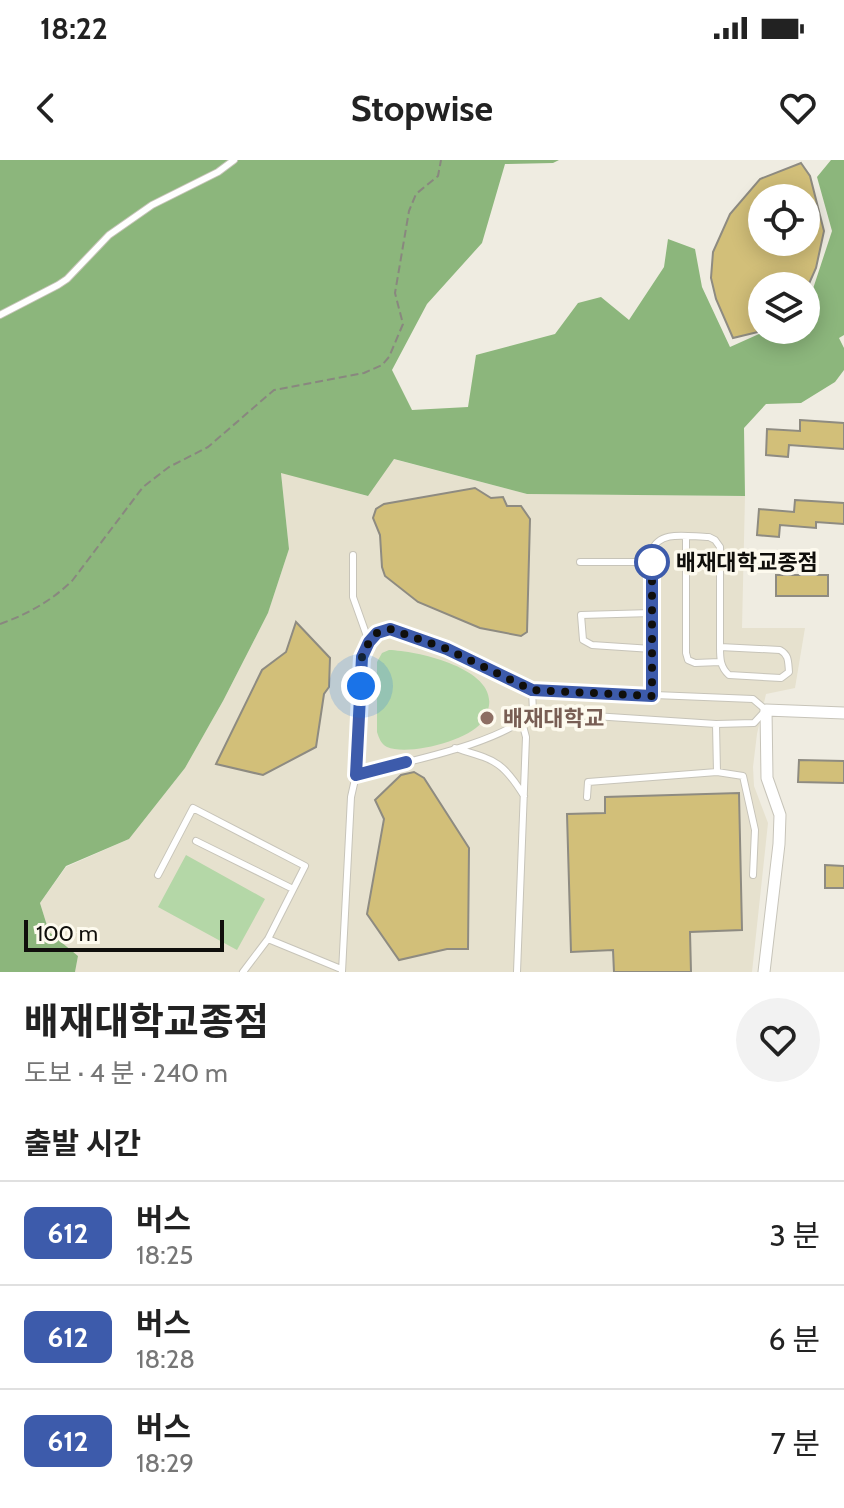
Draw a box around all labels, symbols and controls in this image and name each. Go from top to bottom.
text: 18:22 [40,10,108,47]
icon: back [24,86,68,130]
text: Stopwise [351,86,493,130]
icon: heart [776,86,820,130]
map controls [748,184,820,344]
button: locate [748,184,820,256]
button: layers [748,272,820,344]
marker: 배재대학교종점 [635,545,669,579]
place label: 배재대학교종점 [676,549,818,576]
your location [341,666,381,706]
place label: 배재대학교 [503,705,604,732]
marker: 배재대학교 [478,709,496,727]
scale bar [24,916,224,952]
text: 100 m [36,920,98,947]
text: 배재대학교종점 [24,998,269,1045]
button: heart [736,998,820,1082]
text: 도보 · 4 분 · 240 m [24,1057,228,1089]
text: 출발 시간 [24,1125,141,1162]
text: 버스 [136,1201,191,1238]
text: 612 [48,1216,88,1250]
text: 3 분 [769,1217,820,1254]
text: 18:25 [136,1239,193,1271]
text: 버스 [136,1305,191,1342]
text: 612 [48,1320,88,1354]
text: 6 분 [769,1321,820,1358]
text: 18:28 [136,1343,195,1375]
text: 버스 [136,1409,191,1446]
text: 612 [48,1424,88,1458]
text: 7 분 [771,1425,820,1462]
text: 18:29 [136,1447,194,1479]

